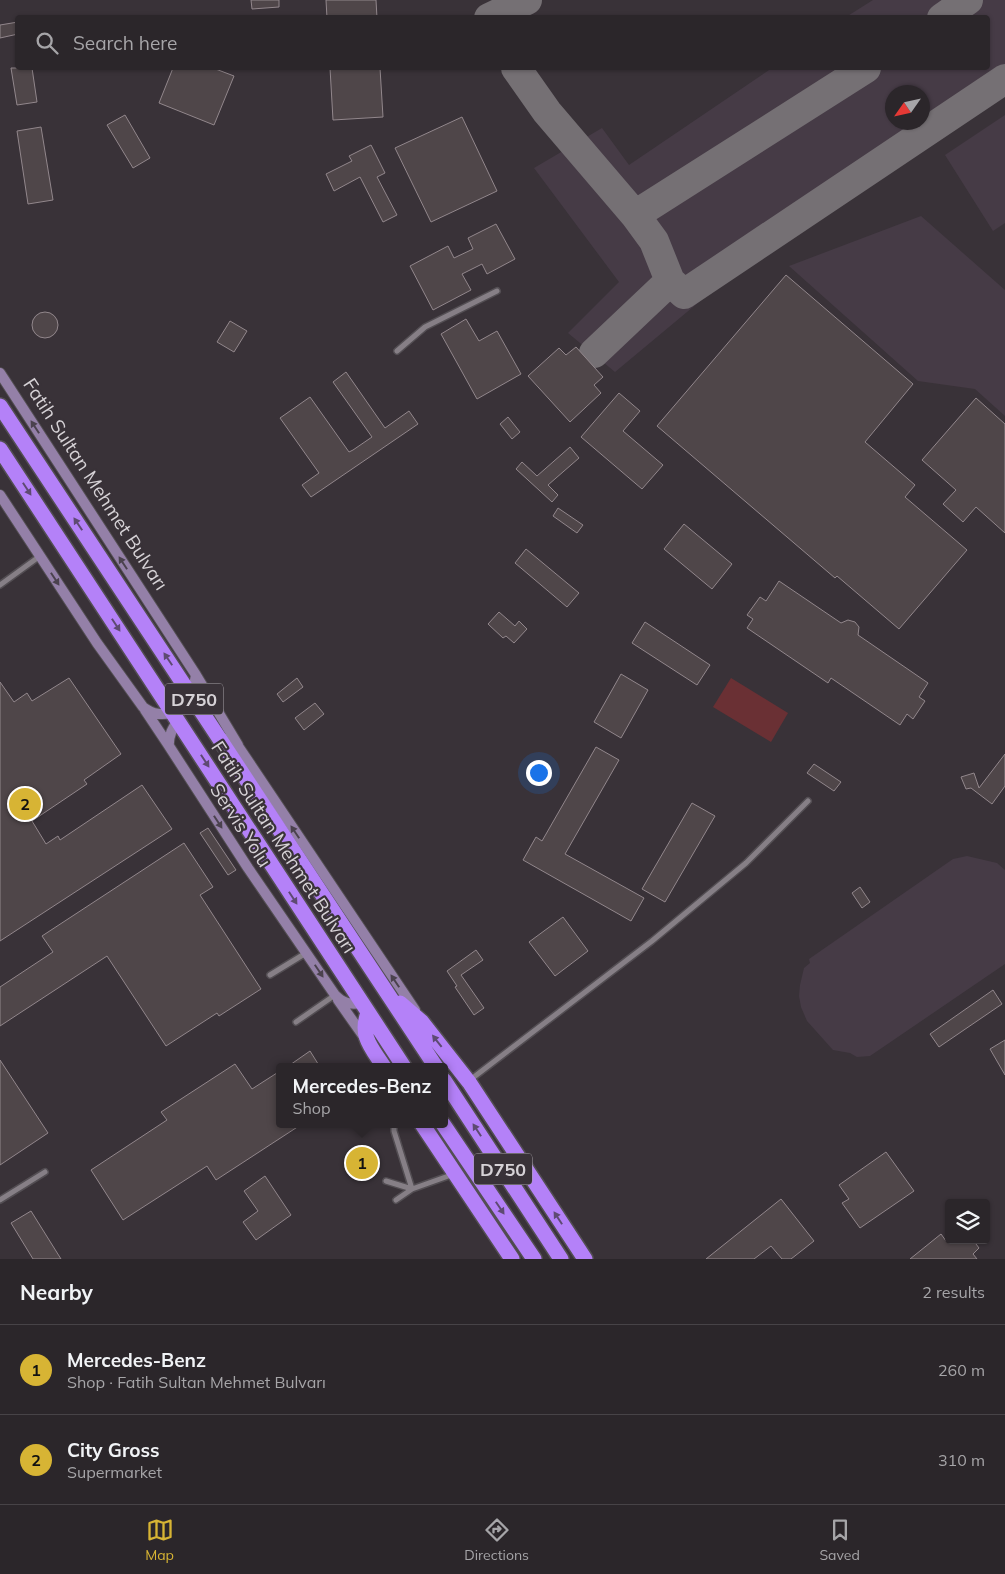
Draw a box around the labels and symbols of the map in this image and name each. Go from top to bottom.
north arrow [885,85,930,130]
street label: Fatih Sultan Mehmet Bulvarı [18,373,174,595]
one-way arrow [30,420,40,434]
one-way arrow [22,483,32,496]
one-way arrow [73,517,83,530]
one-way arrow [119,557,128,570]
one-way arrow [50,573,60,586]
one-way arrow [111,619,121,632]
one-way arrow [163,653,173,666]
road number: D750 [165,684,223,714]
street label: Fatih Sultan Mehmet Bulvarı [206,736,362,958]
one-way arrow [200,755,209,768]
your location [526,760,552,786]
street label: Servis Yolu [205,779,277,871]
pin: 2 [9,785,41,823]
one-way arrow [213,816,223,829]
one-way arrow [290,825,300,838]
one-way arrow [288,891,298,904]
one-way arrow [314,965,324,978]
one-way arrow [390,974,400,988]
one-way arrow [432,1034,442,1048]
one-way arrow [472,1123,482,1137]
pin: 1 [346,1144,378,1182]
road number: D750 [474,1154,532,1184]
one-way arrow [495,1201,505,1215]
one-way arrow [553,1212,563,1225]

